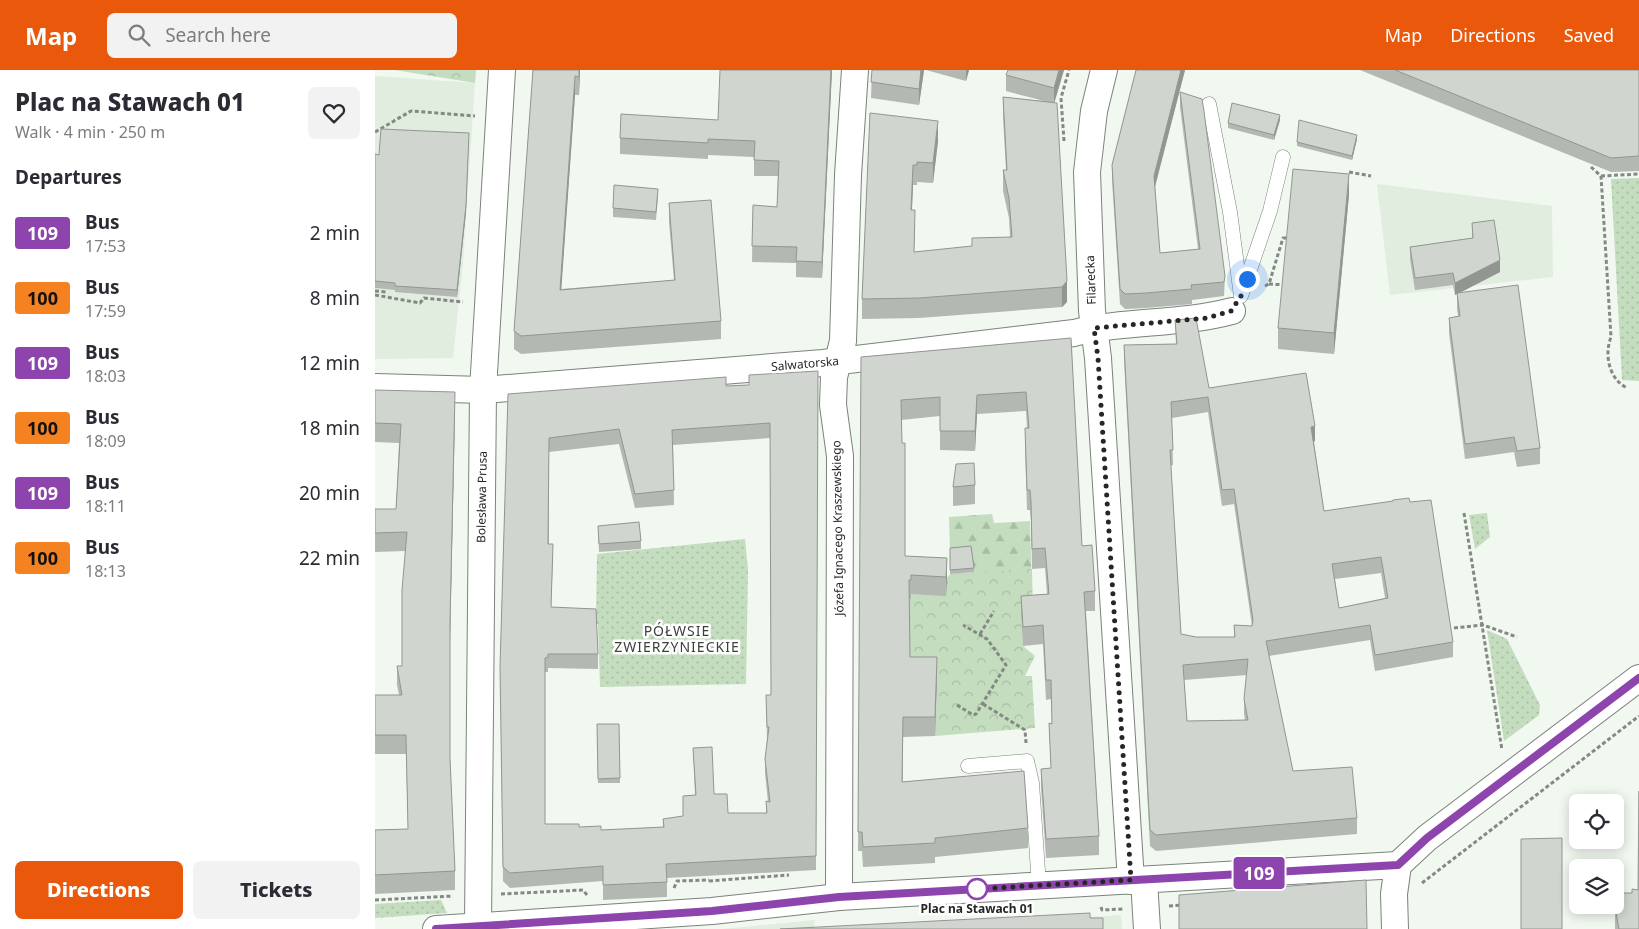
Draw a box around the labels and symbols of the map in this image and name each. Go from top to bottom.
street label: Filarecka [1081,255,1100,305]
your location [1235,267,1260,292]
street label: Salwatorska [770,352,840,375]
street label: Józefa Ignacego Kraszewskiego [827,440,848,617]
street label: Bolesława Prusa [472,451,491,543]
district label: PÓŁWSIE ZWIERZYNIECKIE [614,621,740,656]
line badge: 109 [1230,857,1288,889]
marker: Plac na Stawach 01 [966,878,988,900]
place label: Plac na Stawach 01 [921,900,1033,917]

